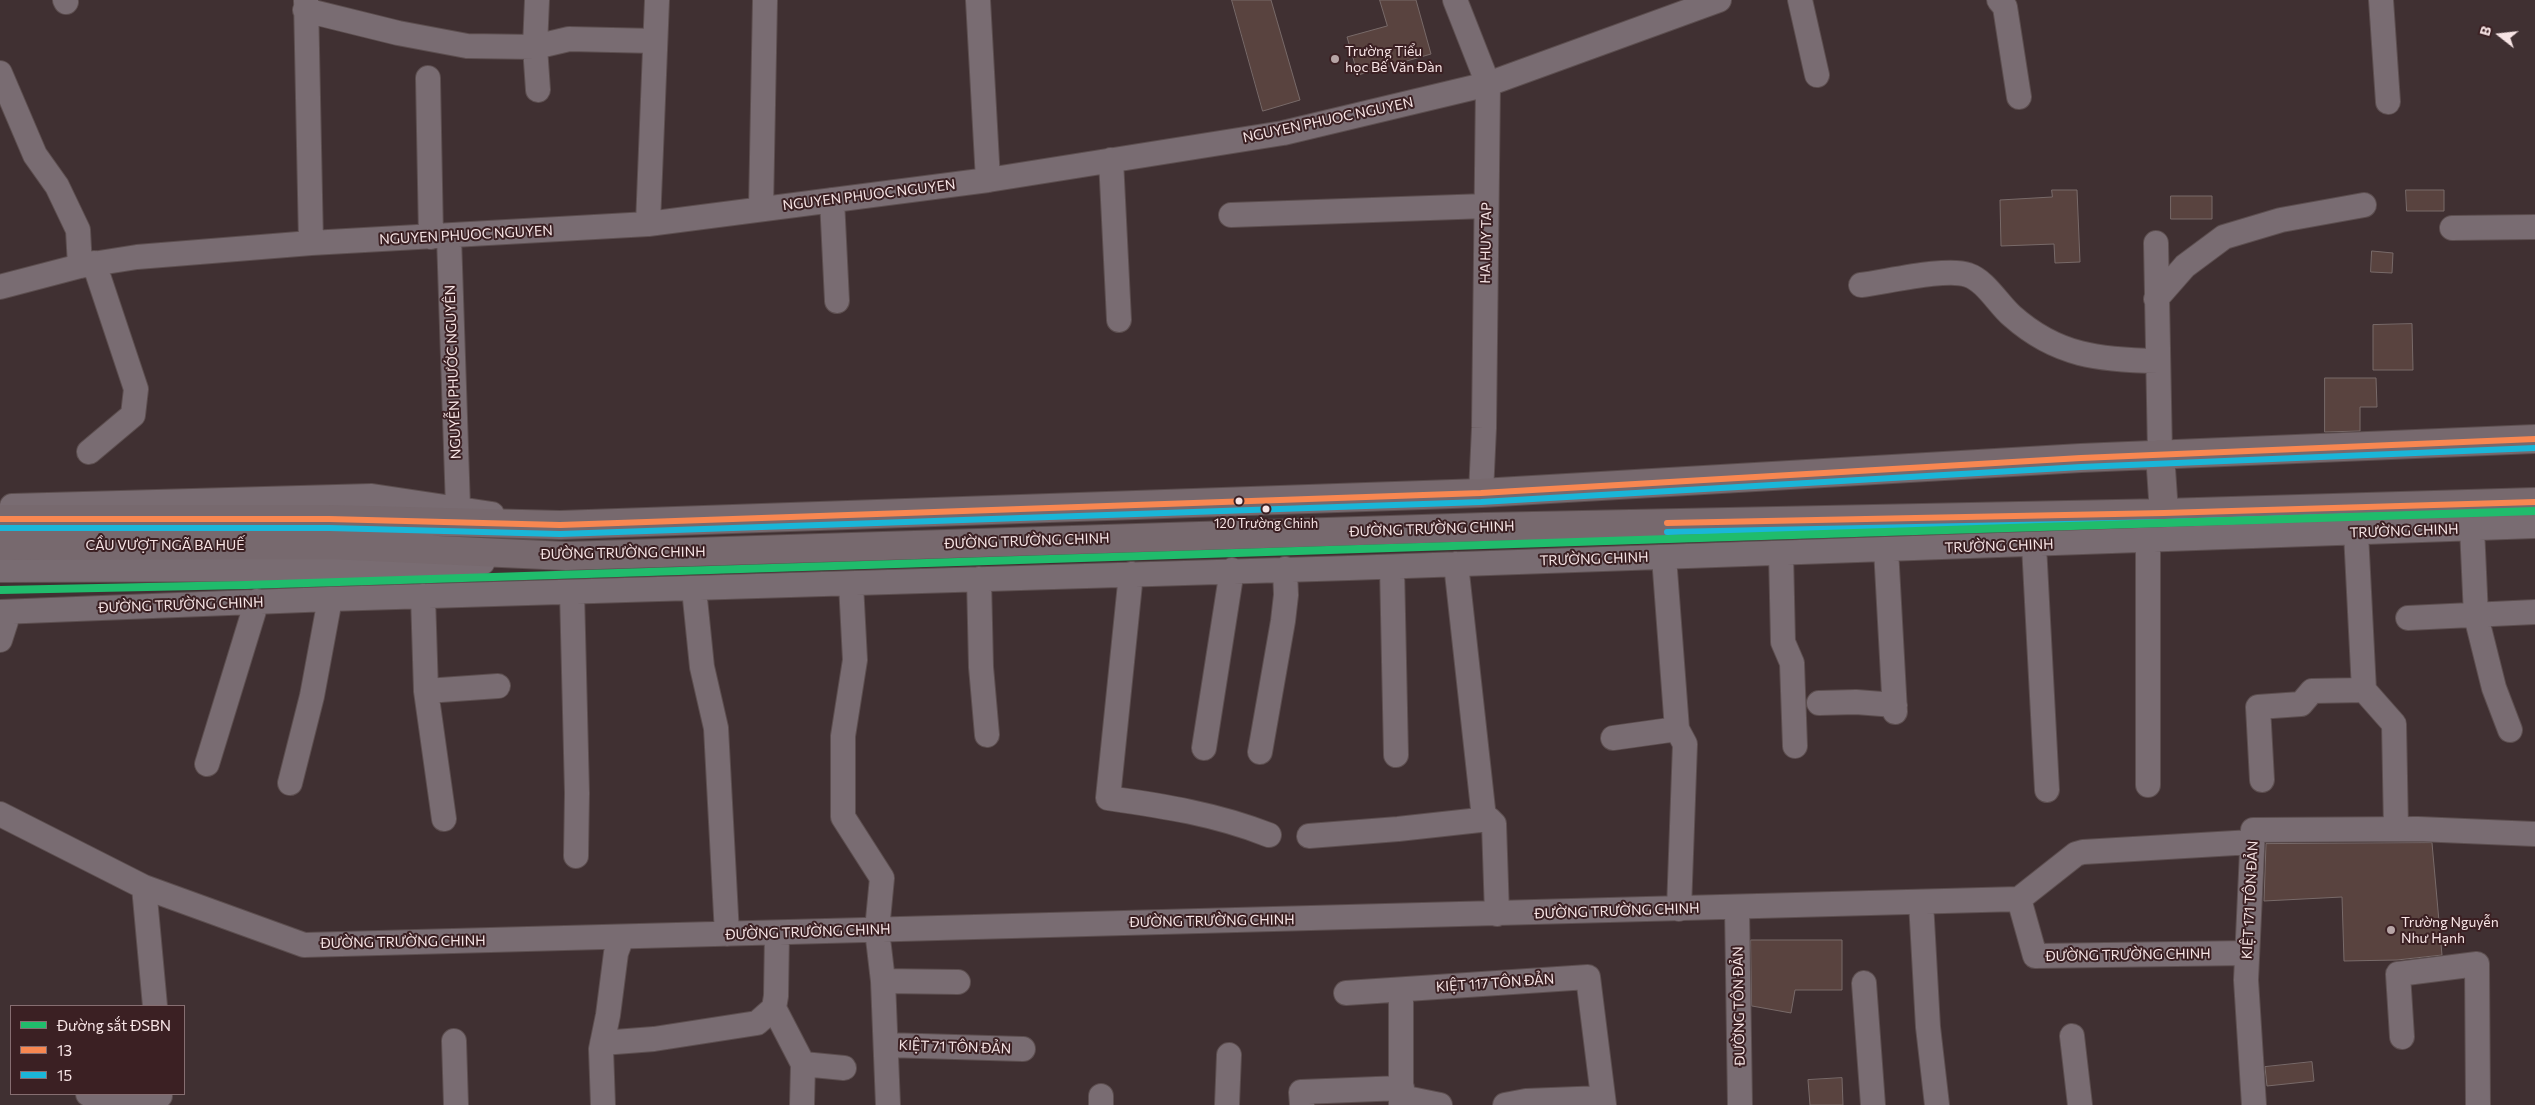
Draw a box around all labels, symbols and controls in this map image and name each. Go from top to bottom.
north arrow [2475,10,2525,60]
text: B [2476,24,2495,38]
place label: Trường Tiểu học Bế Văn Đàn [1345,43,1443,75]
marker: Trường Tiểu học Bế Văn Đàn [1329,53,1341,65]
street label: NGUYEN PHUOC NGUYEN [1241,94,1415,146]
street label: NGUYEN PHUOC NGUYEN [782,176,956,214]
street label: HA HUY TAP [1477,202,1495,284]
street label: NGUYEN PHUOC NGUYEN [379,222,553,248]
street label: NGUYỄN PHƯỚC NGUYÊN [442,284,464,460]
unlabelled marker [1234,496,1244,506]
marker: 120 Trường Chinh [1261,504,1271,514]
place label: 120 Trường Chinh [1214,516,1318,532]
street label: ĐƯỜNG TRƯỜNG CHINH [1349,518,1515,540]
street label: TRƯỜNG CHINH [2349,521,2459,541]
street label: ĐƯỜNG TRƯỜNG CHINH [944,530,1110,552]
street label: TRƯỜNG CHINH [1944,536,2054,556]
street label: CẦU VƯỢT NGÃ BA HUẾ [86,537,244,553]
street label: ĐƯỜNG TRƯỜNG CHINH [540,543,706,563]
street label: TRƯỜNG CHINH [1539,549,1649,569]
street label: ĐƯỜNG TRƯỜNG CHINH [98,594,264,616]
street label: KIỆT 171 TÔN ĐẢN [2239,840,2261,960]
street label: ĐƯỜNG TRƯỜNG CHINH [1534,900,1700,922]
street label: ĐƯỜNG TRƯỜNG CHINH [1129,911,1295,931]
place label: Trường Nguyễn Như Hạnh [2401,914,2499,946]
street label: ĐƯỜNG TRƯỜNG CHINH [725,921,891,943]
marker: Trường Nguyễn Như Hạnh [2385,924,2397,936]
street label: ĐƯỜNG TRƯỜNG CHINH [320,932,486,952]
street label: ĐƯỜNG TRƯỜNG CHINH [2045,945,2211,965]
street label: ĐƯỜNG TÔN ĐẢN [1730,946,1748,1066]
street label: KIỆT 117 TÔN ĐẢN [1435,970,1555,996]
legend [10,1005,185,1095]
text: Đường sắt ĐSBN [57,1016,171,1034]
street label: KIỆT 71 TÔN ĐẢN [898,1037,1012,1057]
text: 13 [57,1041,72,1059]
text: 15 [57,1066,72,1084]

